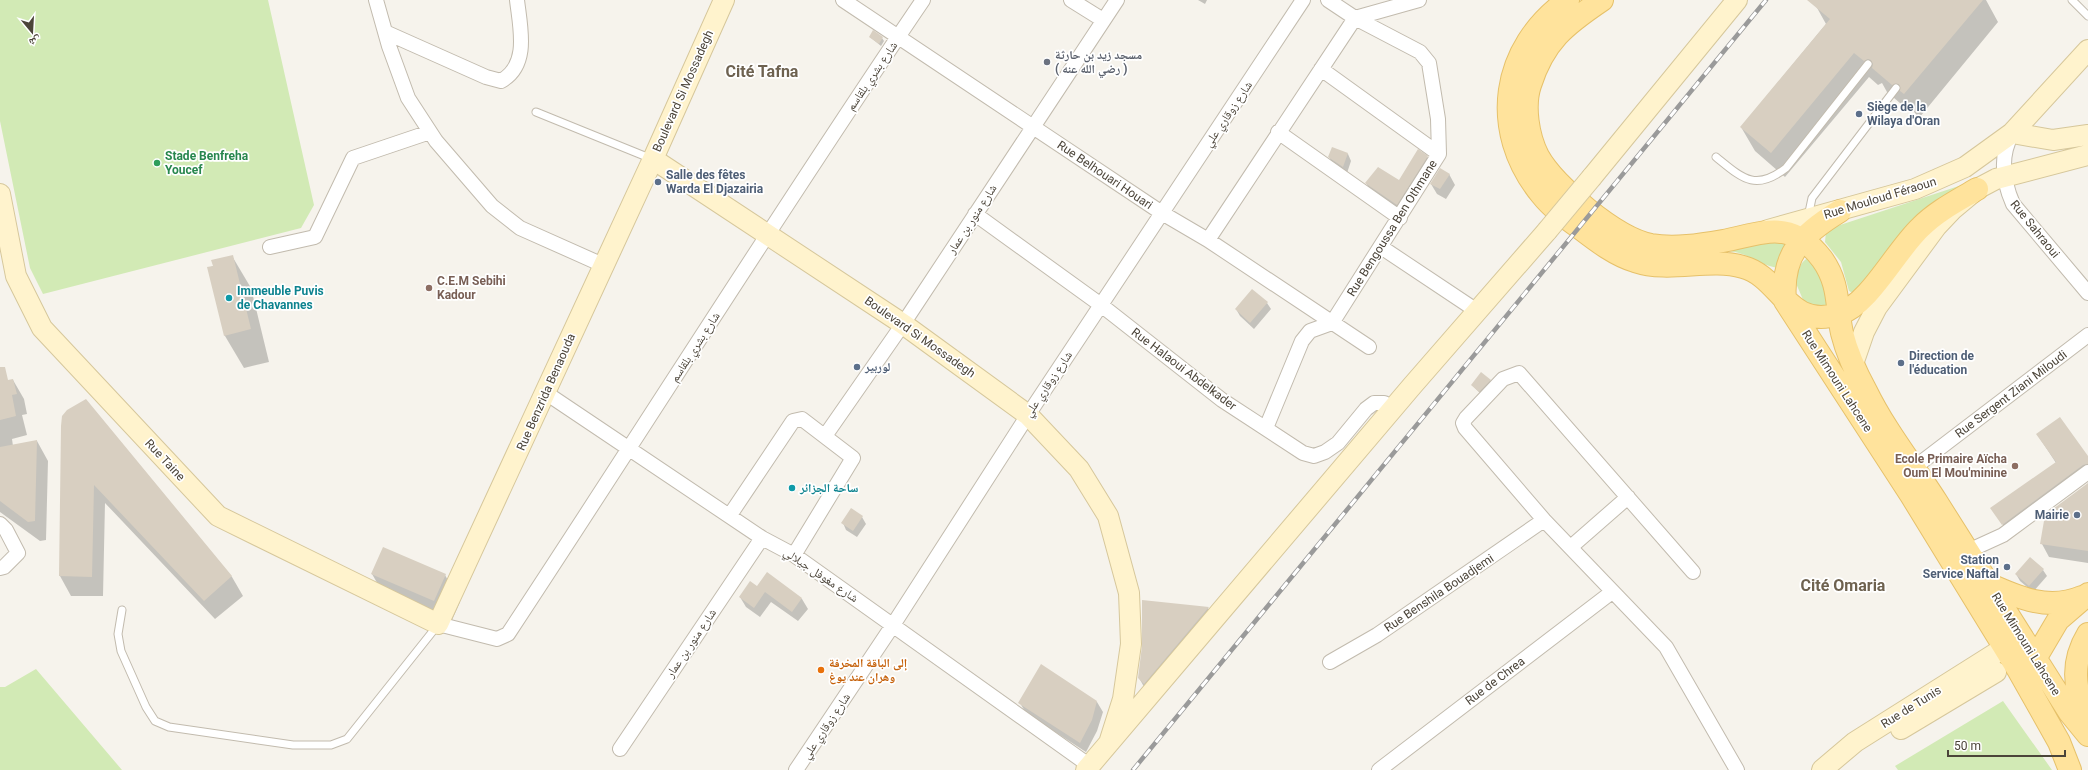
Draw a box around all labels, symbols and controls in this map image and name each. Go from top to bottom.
north arrow [12,12,52,52]
street label: Boulevard Si Mossadegh [650,28,716,154]
text: ش [27,32,42,49]
street label: شارع بشري بلقاسم [844,39,903,115]
place label: مسجد زيد بن حارثة ( رضي الله عنه ) [1055,48,1142,79]
marker: مسجد زيد بن حارثة ( رضي الله عنه ) [1042,57,1052,67]
district label: Cité Tafna [726,62,799,81]
street label: شارع زوقاري علي [1201,78,1258,151]
place label: Siège de la Wilaya d'Oran [1867,100,1940,128]
marker: Siège de la Wilaya d'Oran [1854,109,1864,119]
street label: Rue Belhouari Houari [1055,138,1155,212]
place label: Stade Benfreha Youcef [165,149,249,177]
street label: Rue Bengoussa Ben Othmane [1344,157,1440,299]
marker: Stade Benfreha Youcef [152,158,162,168]
place label: Salle des fêtes Warda El Djazairia [666,168,764,196]
street label: Rue Mouloud Féraoun [1822,174,1938,222]
marker: Salle des fêtes Warda El Djazairia [653,177,663,187]
street label: شارع منور بن عمار [944,182,1001,258]
street label: Rue Sahraoui [2007,197,2063,261]
place label: C.E.M Sebihi Kadour [437,274,506,302]
marker: C.E.M Sebihi Kadour [424,283,434,293]
place label: Immeuble Puvis de Chavannes [237,284,324,312]
marker: Immeuble Puvis de Chavannes [224,293,234,303]
street label: Boulevard Si Mossadegh [862,293,978,381]
street label: شارع بشري بلقاسم [667,309,725,386]
street label: Rue Halaoui Abdelkader [1129,325,1239,413]
street label: Rue Mimouni Lahcene [1799,328,1875,434]
street label: Rue Benzrida Benaouda [514,331,578,453]
street label: Rue Sergent Ziani Miloudi [1952,347,2070,441]
street label: شارع زوقاري علي [1021,348,1078,421]
place label: Direction de l'éducation [1909,349,1974,377]
marker: Direction de l'éducation [1896,358,1906,368]
place label: لوربير [864,360,890,374]
marker: لوربير [852,362,862,372]
street label: Rue Taine [142,436,188,484]
place label: Ecole Primaire Aïcha Oum El Mou'minine [1895,452,2008,480]
marker: Ecole Primaire Aïcha Oum El Mou'minine [2010,461,2020,471]
place label: ساحة الجزائر [799,481,858,495]
marker: ساحة الجزائر [787,483,797,493]
place label: Mairie [2035,508,2070,522]
marker: Mairie [2072,510,2082,520]
street label: شارع مغوفل جيلالي [779,545,861,608]
street label: Rue Benshila Bouadjemi [1382,551,1496,635]
place label: Station Service Naftal [1923,553,1999,581]
marker: Station Service Naftal [2002,562,2012,572]
district label: Cité Omaria [1801,576,1886,595]
street label: Rue Mimouni Lahcene [1989,590,2063,698]
street label: شارع منور بن عمار [662,606,720,681]
street label: Rue de Chrea [1463,654,1527,708]
place label: إلى الباقة المخرفة وهران عند يوغ [829,656,907,685]
marker: إلى الباقة المخرفة وهران عند يوغ [816,665,826,675]
street label: Rue de Tunis [1878,683,1944,731]
street label: شارع زوقاري علي [799,690,856,763]
scale bar [1948,732,2065,758]
text: 50 m [1954,739,1981,753]

